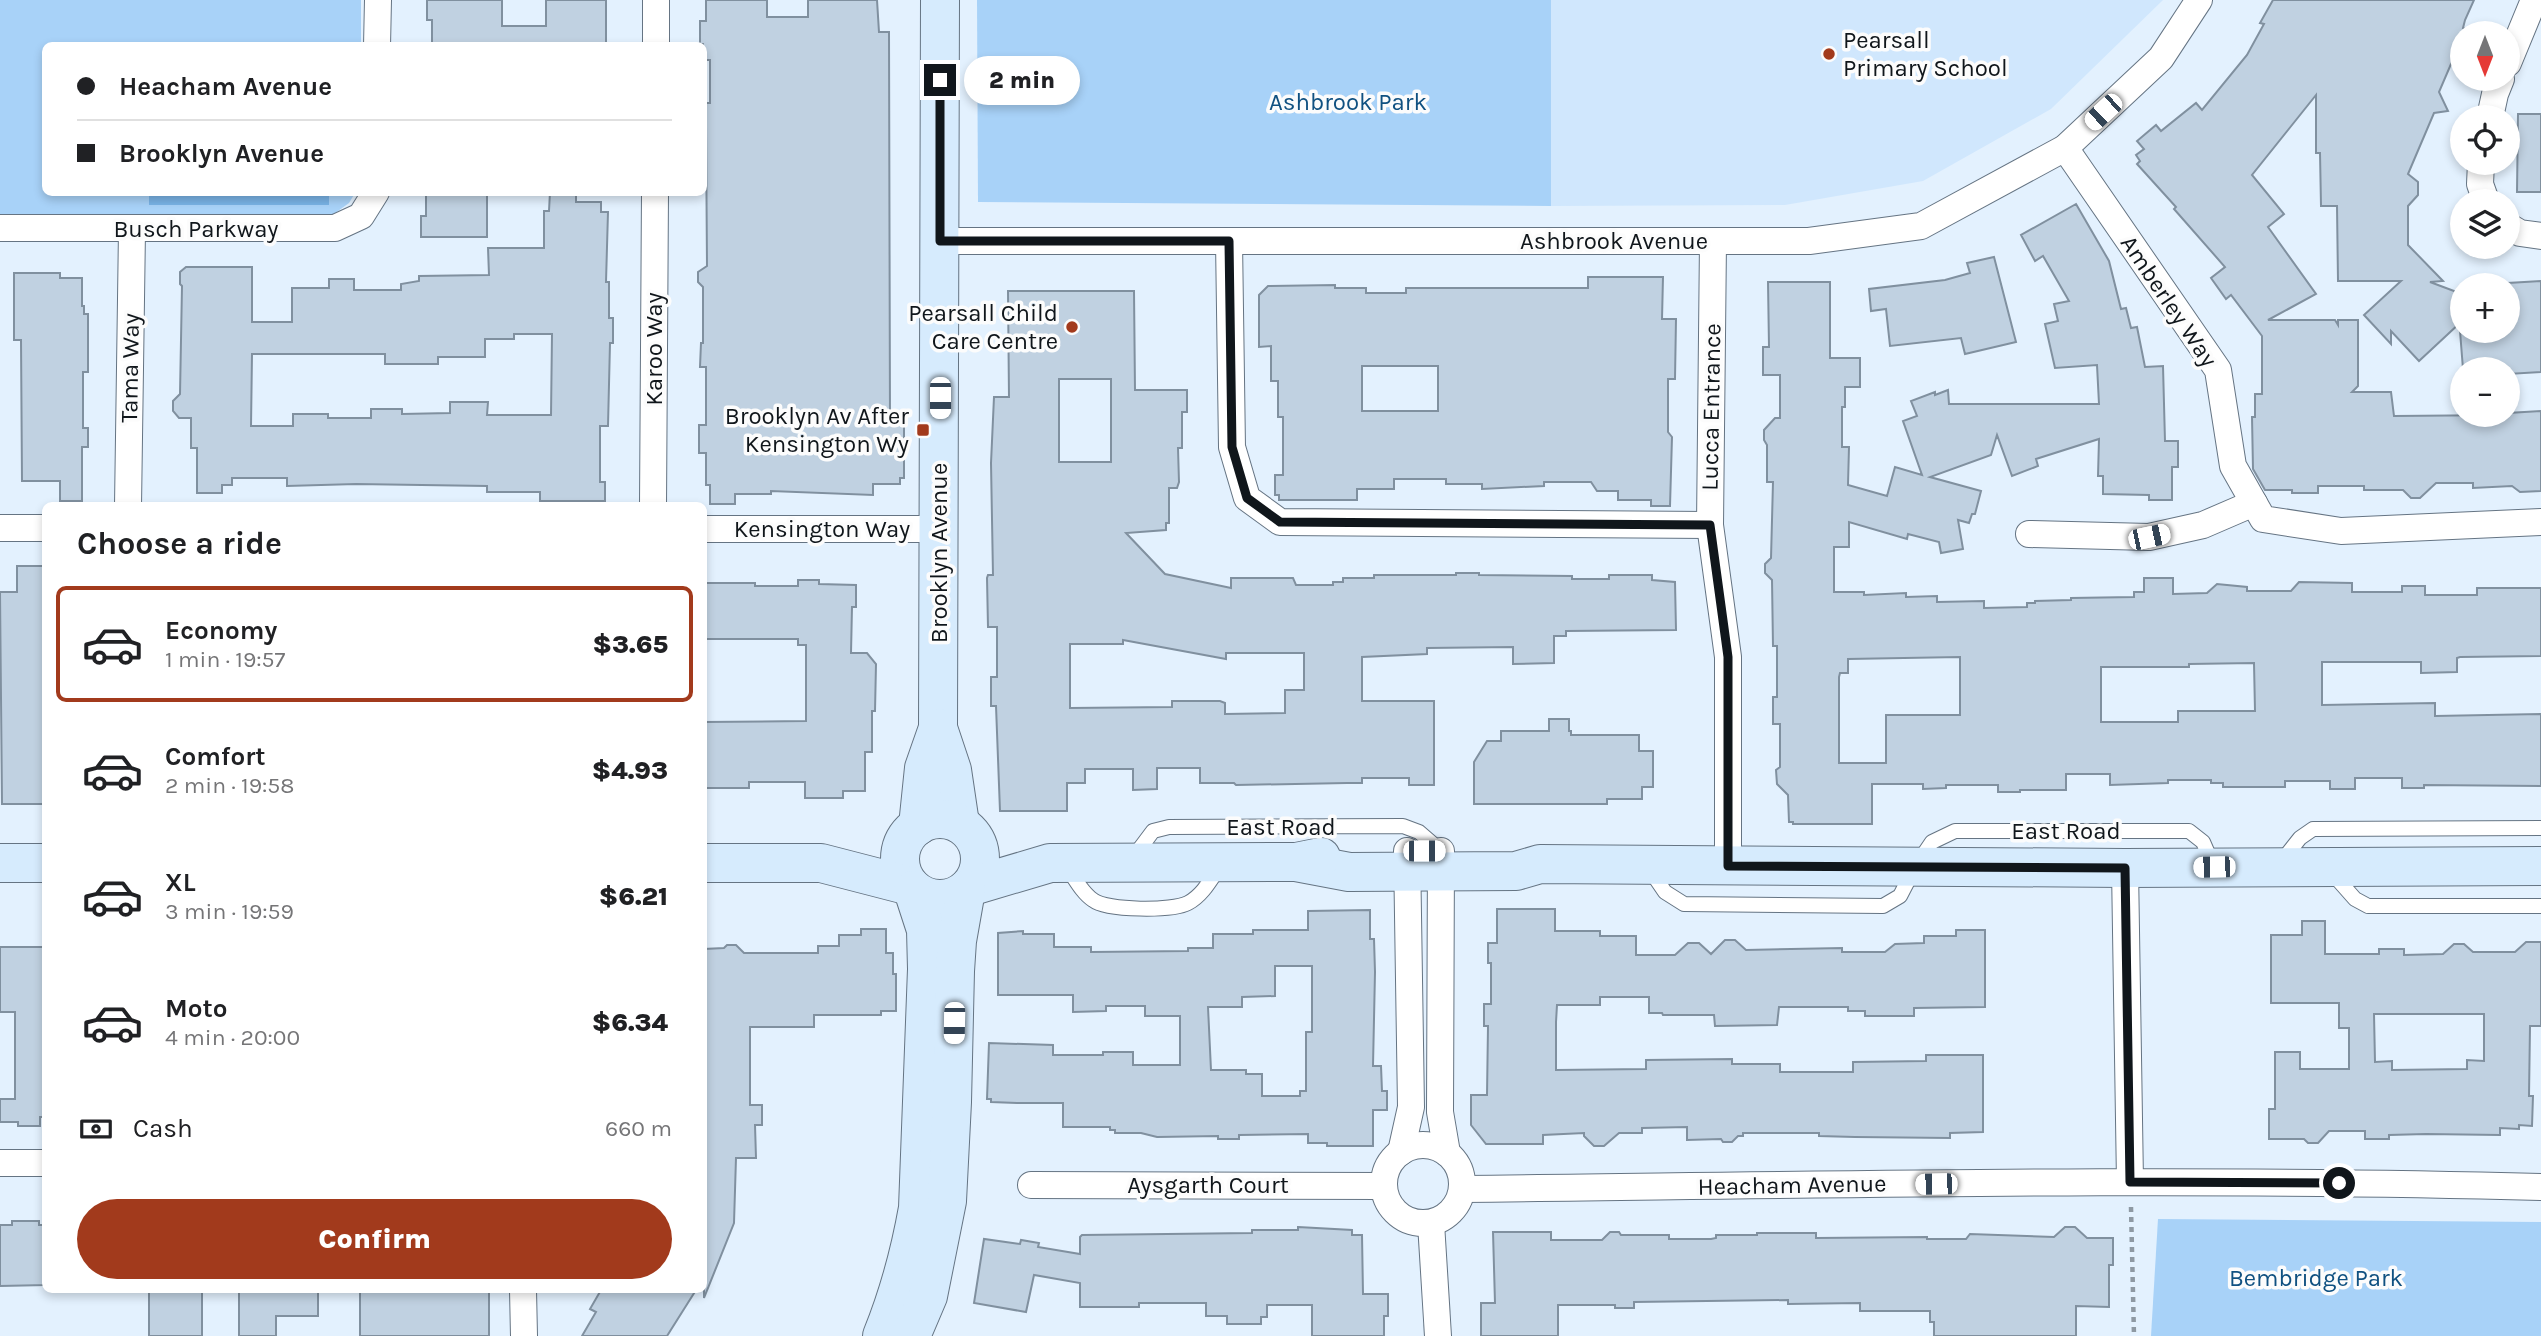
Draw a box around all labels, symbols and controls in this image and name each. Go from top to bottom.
north arrow [2450,21,2520,91]
map controls [2450,21,2520,427]
place label: Pearsall Primary School [1843,26,2008,82]
marker: Pearsall Primary School [1821,46,1837,62]
callout: 2 min [964,56,1080,104]
route end [924,64,956,96]
text: 2 min [989,67,1055,94]
text: Heacham Avenue [119,71,332,102]
park label: Ashbrook Park [1269,88,1427,116]
car [2081,90,2126,134]
button: locate [2450,105,2520,175]
text: Brooklyn Avenue [119,138,324,169]
button: layers [2450,189,2520,259]
street label: Busch Parkway [113,215,279,243]
street label: Ashbrook Avenue [1520,227,1708,255]
street label: Amberley Way [2115,230,2223,372]
button: + [2450,273,2520,343]
street label: Karoo Way [640,292,668,406]
place label: Pearsall Child Care Centre [908,299,1058,355]
street label: Tama Way [115,313,145,423]
marker: Pearsall Child Care Centre [1064,319,1080,335]
street label: Lucca Entrance [1696,323,1726,491]
button: − [2450,357,2520,427]
car [930,377,951,419]
place label: Brooklyn Av After Kensington Wy [725,402,909,458]
marker: Brooklyn Av After Kensington Wy [915,422,931,438]
street label: Brooklyn Avenue [925,463,953,643]
street label: Kensington Way [734,515,910,543]
car [2127,522,2172,552]
text: Choose a ride [77,525,282,562]
icon: car [81,613,144,676]
text: Economy [165,615,277,646]
text: $3.65 [593,629,668,660]
text: 1 min · 19:57 [165,646,285,673]
icon: car [81,739,144,802]
text: Comfort [165,741,266,772]
text: $4.93 [592,755,668,786]
text: 2 min · 19:58 [165,772,294,799]
street label: East Road [1226,813,1336,841]
street label: East Road [2011,817,2121,845]
car [1404,841,1446,862]
car [2193,856,2236,878]
icon: car [81,865,144,928]
text: XL [165,867,196,898]
text: $6.21 [599,881,668,912]
text: 3 min · 19:59 [165,898,294,925]
icon: car [81,991,144,1054]
text: Moto [165,993,227,1024]
car [944,1002,965,1044]
text: $6.34 [592,1007,668,1038]
text: 4 min · 20:00 [165,1024,300,1051]
icon: cash [77,1110,115,1148]
text: Cash [133,1113,193,1144]
text: 660 m [605,1115,672,1142]
route start [2323,1167,2355,1199]
street label: Heacham Avenue [1697,1169,1887,1201]
street label: Aysgarth Court [1127,1171,1289,1199]
car [1915,1173,1958,1195]
button: Confirm [77,1199,672,1279]
park label: Bembridge Park [2229,1264,2403,1292]

